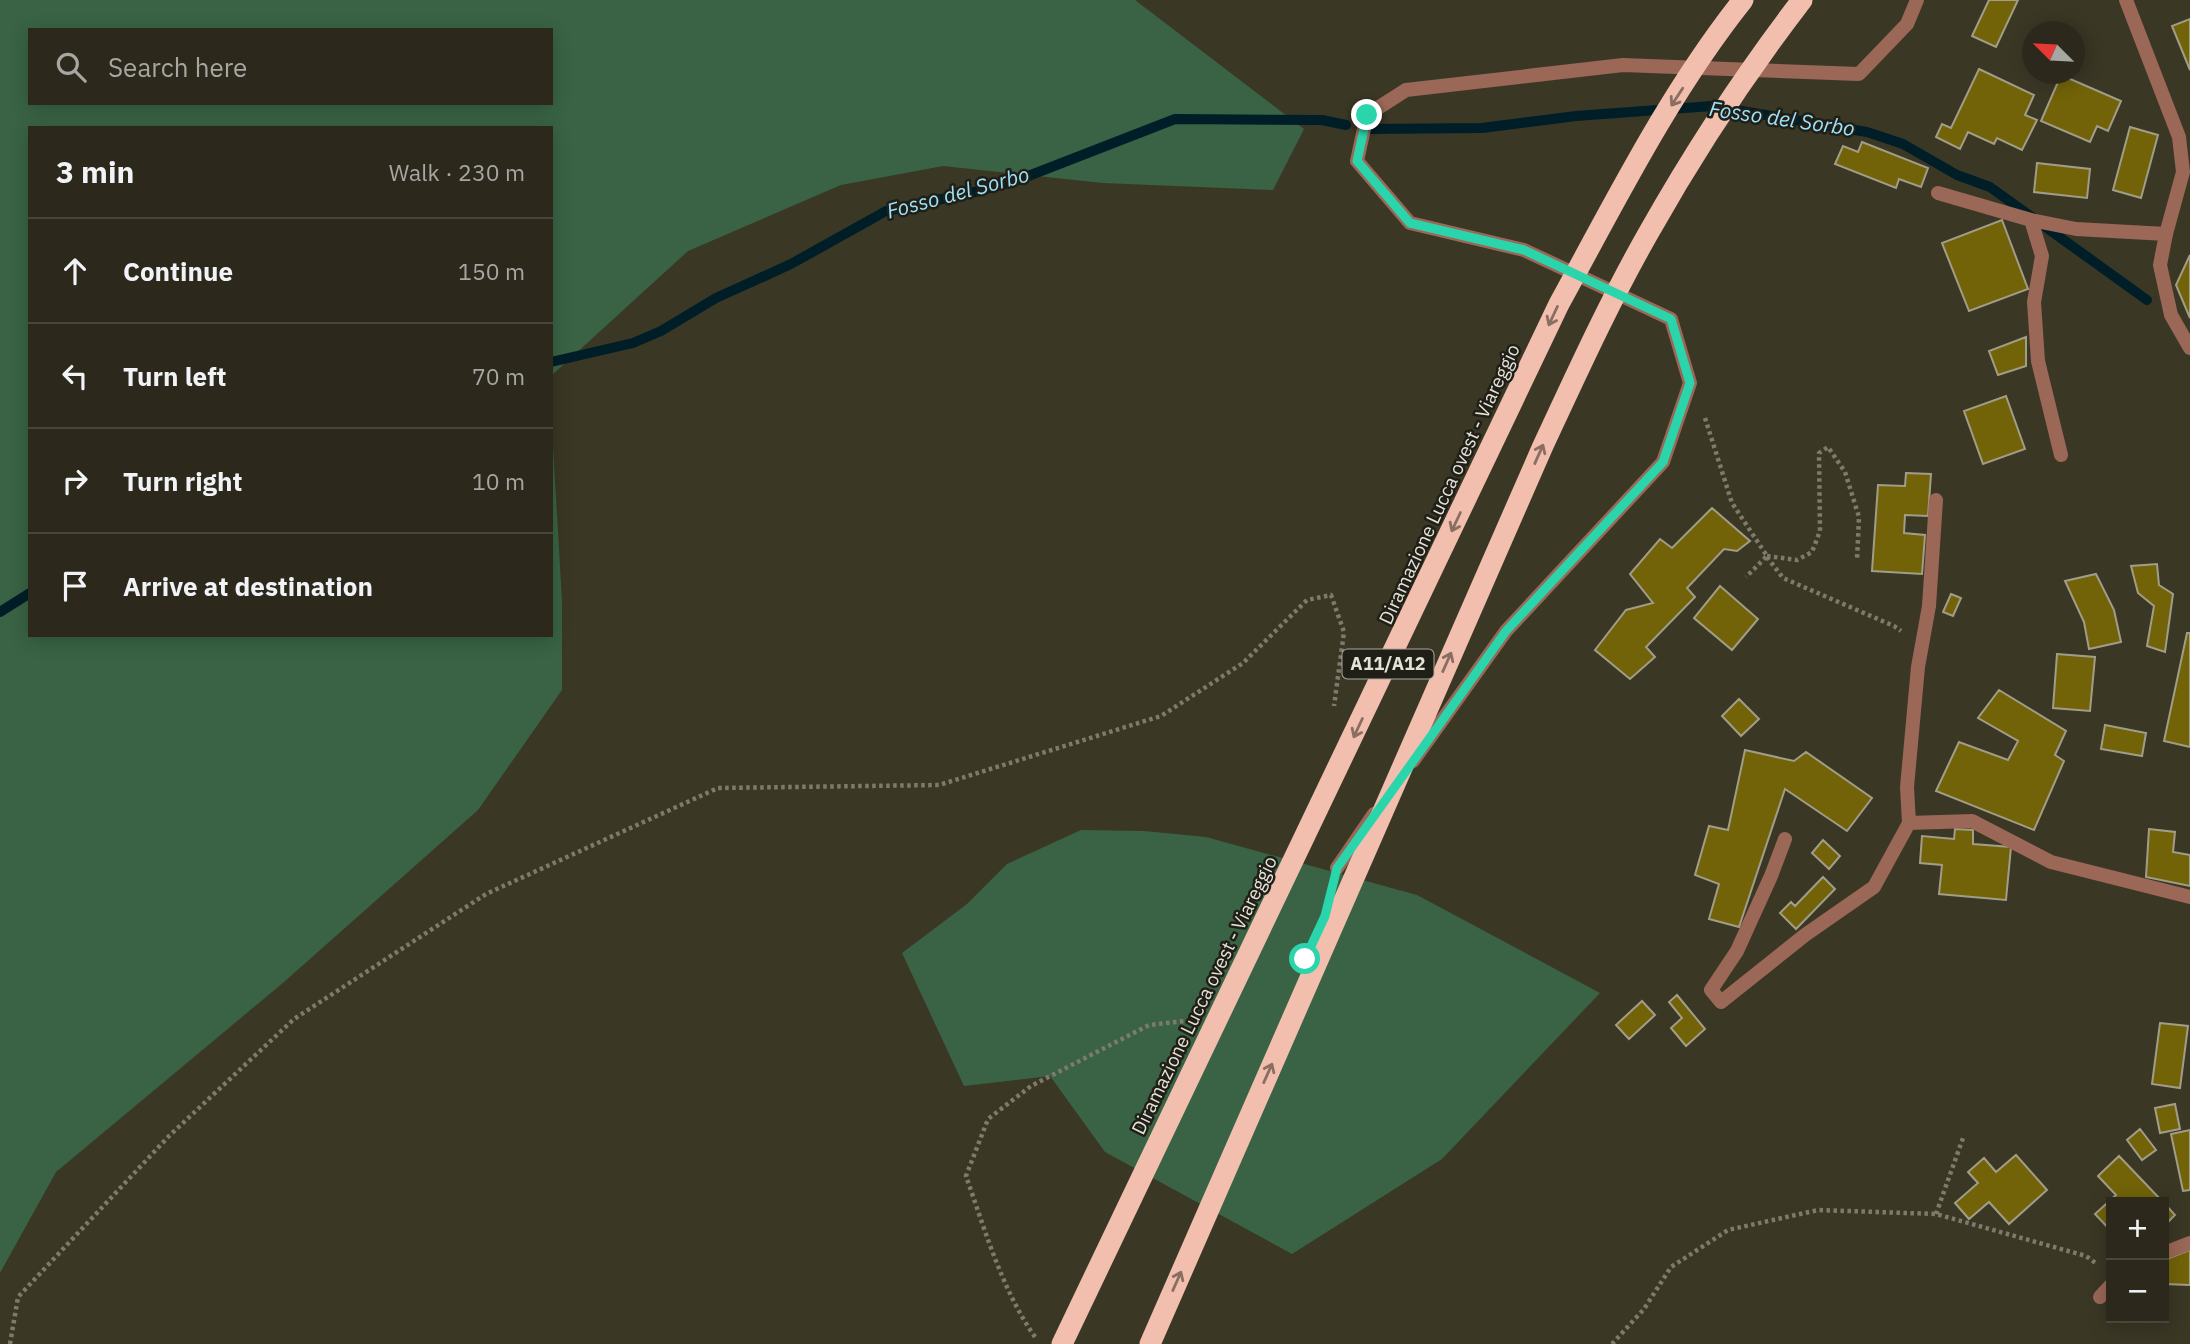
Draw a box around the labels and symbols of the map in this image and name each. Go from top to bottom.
north arrow [2022,21,2085,84]
one-way arrow [1669,87,1684,106]
water label: Fosso del Sorbo [1707,94,1857,142]
route end [1351,99,1382,130]
water label: Fosso del Sorbo [883,160,1032,225]
one-way arrow [1546,305,1560,326]
street label: Diramazione Lucca ovest - Viareggio [1373,340,1525,628]
one-way arrow [1533,444,1546,465]
one-way arrow [1449,511,1462,532]
road number: A11/A12 [1342,650,1434,678]
one-way arrow [1441,652,1454,674]
one-way arrow [1351,717,1364,738]
street label: Diramazione Lucca ovest - Viareggio [1126,852,1282,1138]
route start [1289,943,1320,974]
one-way arrow [1262,1063,1275,1084]
one-way arrow [1171,1271,1184,1293]

